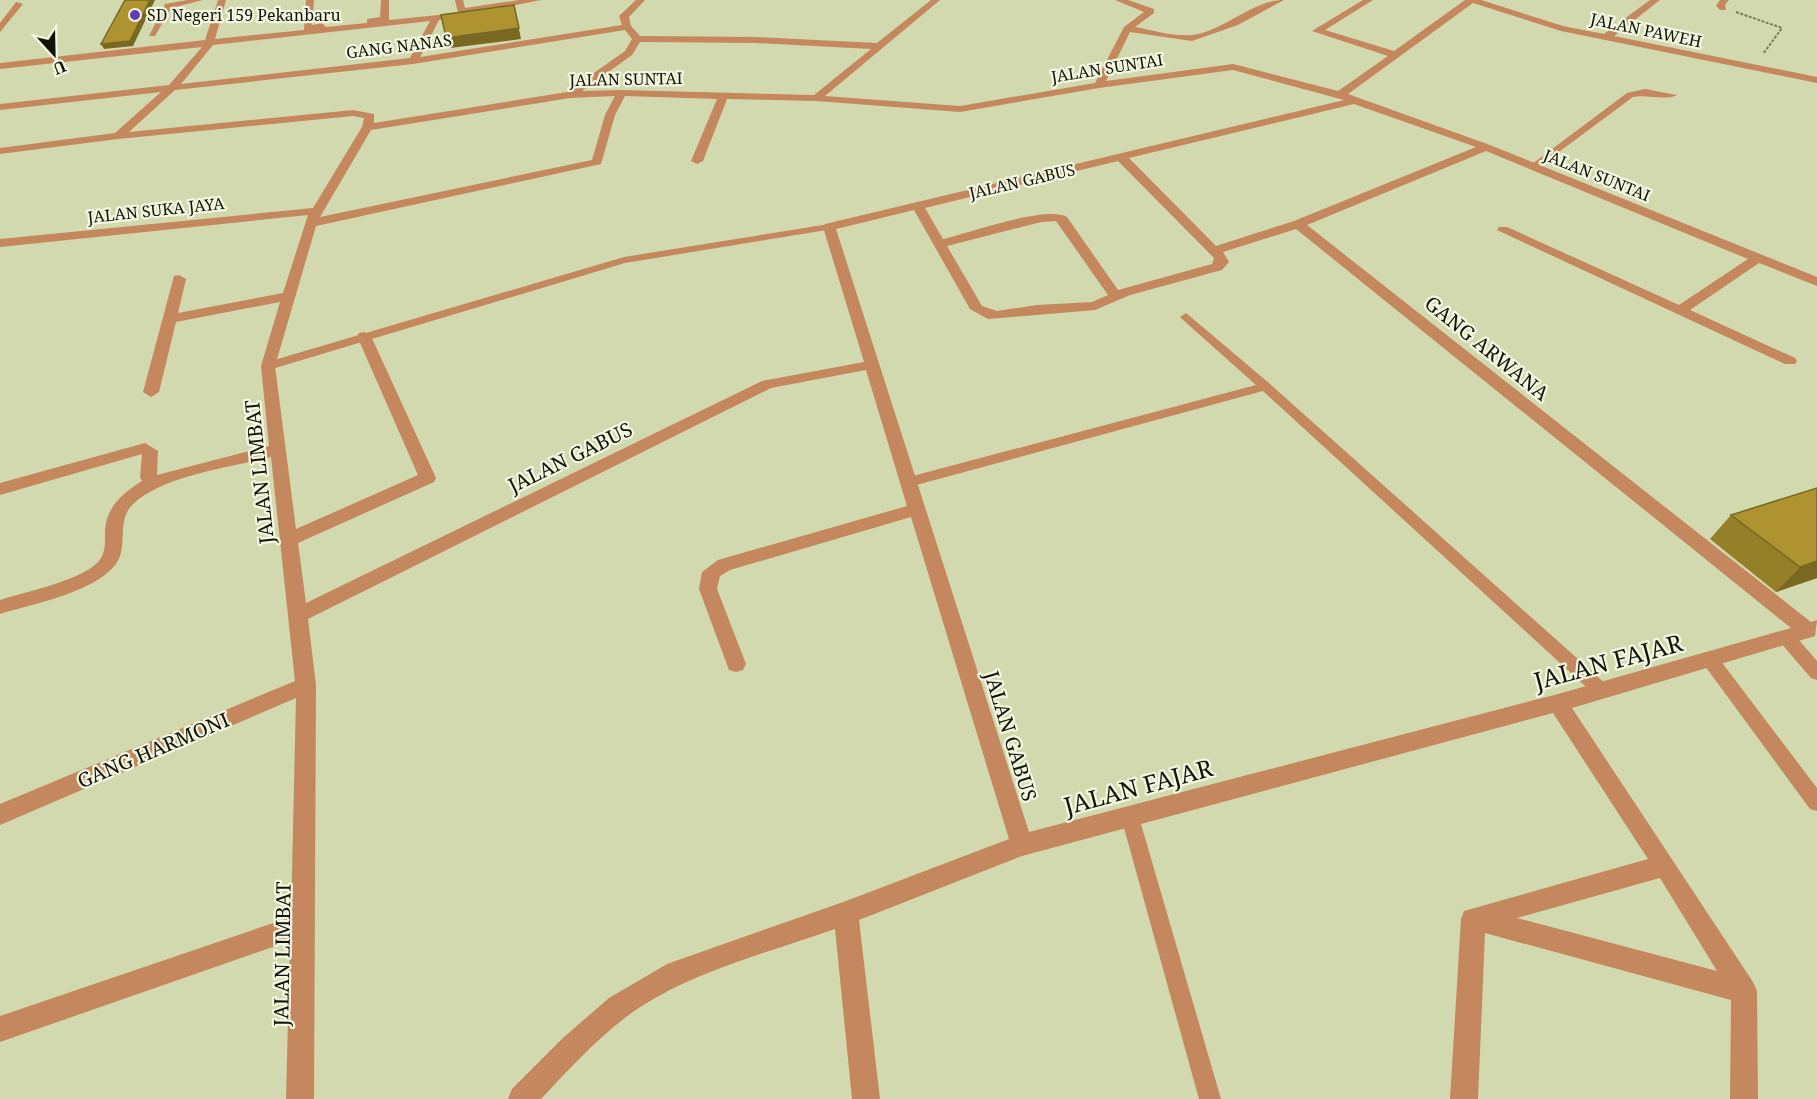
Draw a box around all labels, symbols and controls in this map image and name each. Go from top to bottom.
place label: SD Negeri 159 Pekanbaru [147,4,341,26]
street label: JALAN PAWEH [1587,7,1704,53]
marker: SD Negeri 159 Pekanbaru [128,8,142,22]
north arrow [24,24,84,84]
street label: GANG NANAS [345,29,453,63]
street label: JALAN SUNTAI [1048,48,1165,88]
text: U [50,55,69,80]
street label: JALAN SUNTAI [568,67,683,91]
street label: JALAN SUNTAI [1540,143,1654,206]
street label: JALAN GABUS [966,158,1077,204]
street label: JALAN SUKA JAYA [85,192,226,228]
street label: GANG ARWANA [1419,289,1556,407]
street label: JALAN LIMBAT [238,399,280,546]
street label: JALAN GABUS [503,415,637,499]
street label: JALAN FAJAR [1529,625,1686,697]
street label: JALAN GABUS [978,667,1044,804]
street label: GANG HARMONI [73,706,233,794]
street label: JALAN FAJAR [1059,750,1216,822]
street label: JALAN LIMBAT [267,881,297,1028]

